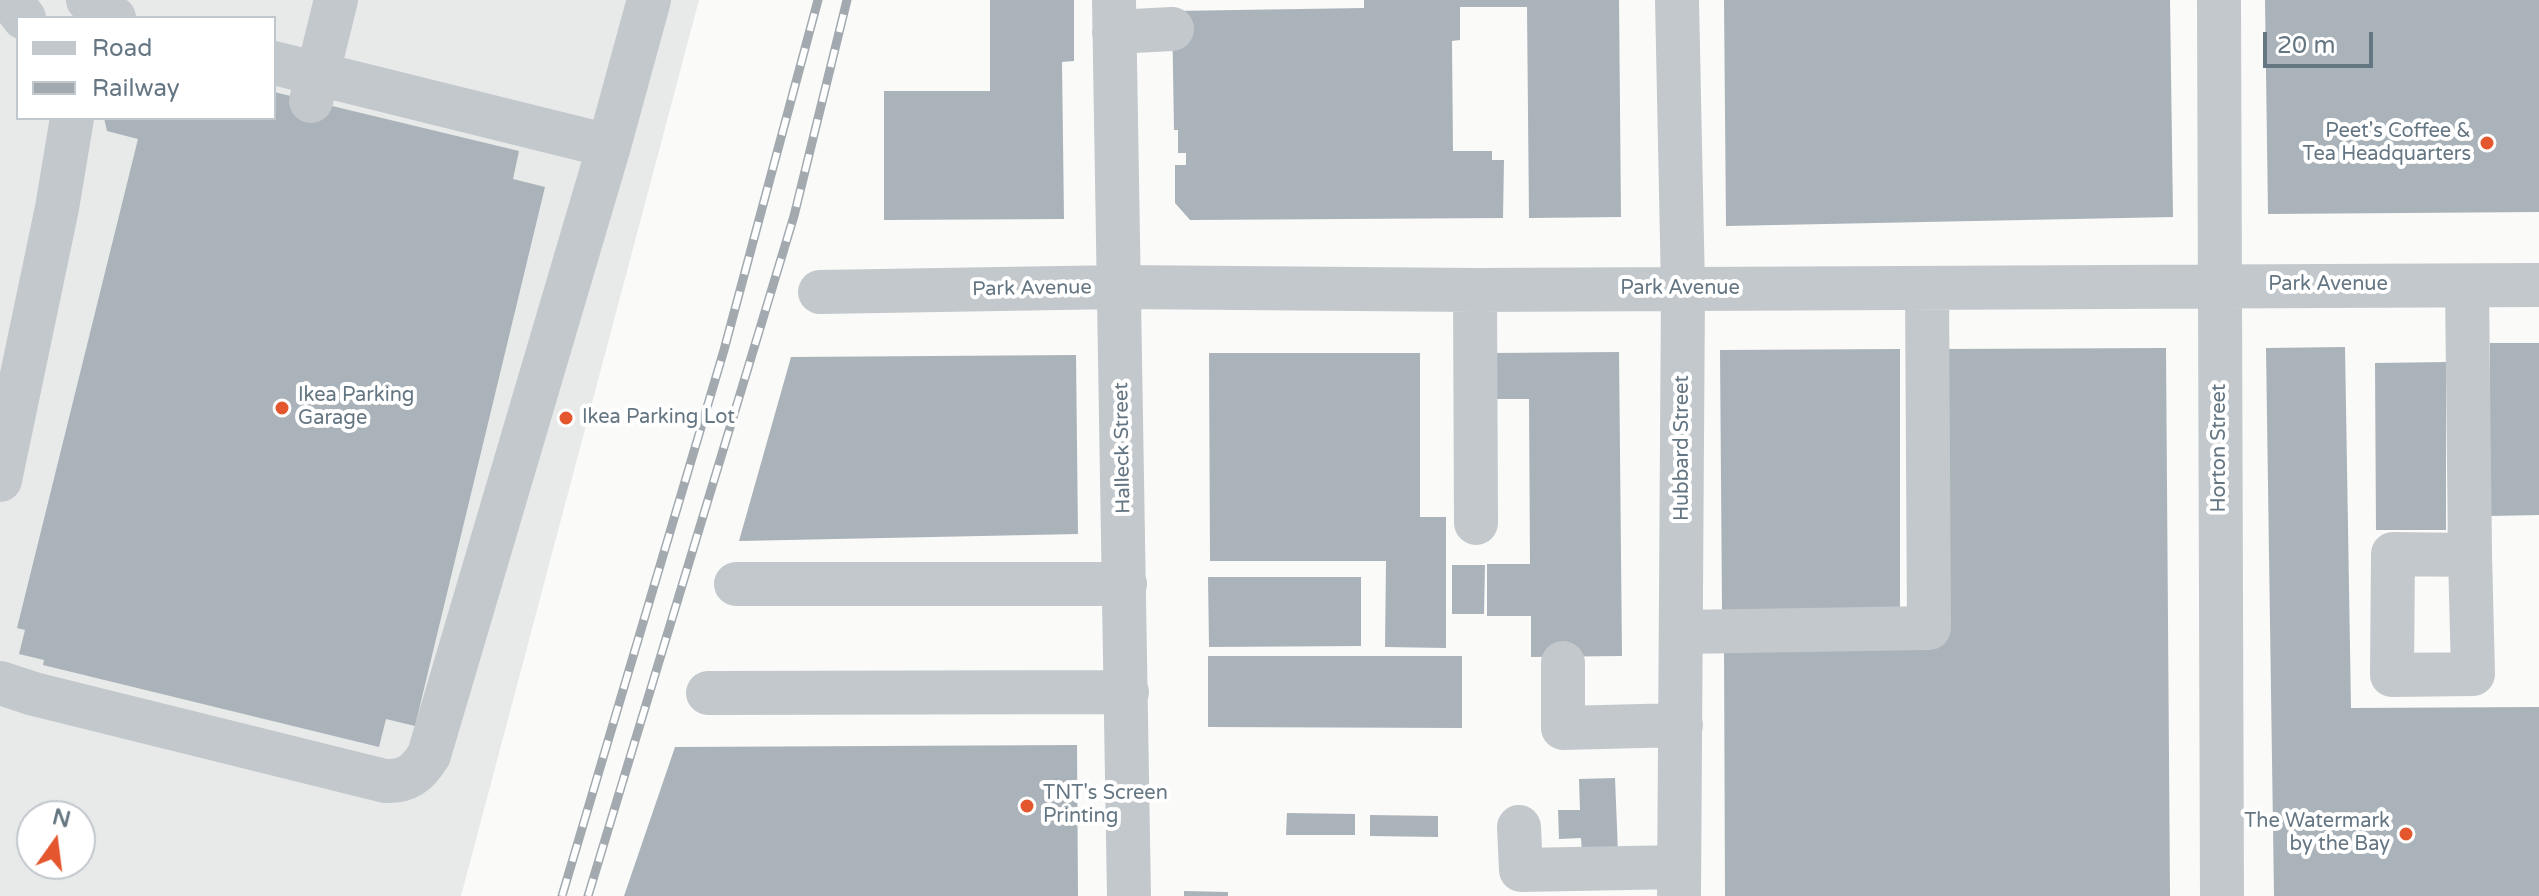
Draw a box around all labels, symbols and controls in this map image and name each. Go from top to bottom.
legend [16,16,276,120]
scale bar [2267,16,2377,66]
text: 20 m [2277,31,2335,60]
text: Road [92,34,152,63]
text: Railway [92,74,180,103]
place label: Peet's Coffee & Tea Headquarters [2303,120,2471,167]
marker: Peet's Coffee & Tea Headquarters [2478,134,2496,152]
street label: Park Avenue [2268,273,2388,297]
street label: Park Avenue [972,276,1092,302]
street label: Park Avenue [1620,277,1740,301]
street label: Hubbard Street [1671,375,1695,521]
street label: Halleck Street [1110,382,1136,514]
place label: Ikea Parking Garage [298,384,414,431]
street label: Horton Street [2208,384,2232,512]
marker: Ikea Parking Garage [273,399,291,417]
place label: Ikea Parking Lot [582,406,735,430]
marker: Ikea Parking Lot [557,409,575,427]
place label: TNT's Screen Printing [1043,782,1168,829]
marker: TNT's Screen Printing [1018,797,1036,815]
north arrow [16,800,96,880]
text: N [50,804,73,833]
place label: The Watermark by the Bay [2244,810,2390,857]
marker: The Watermark by the Bay [2397,825,2415,843]

